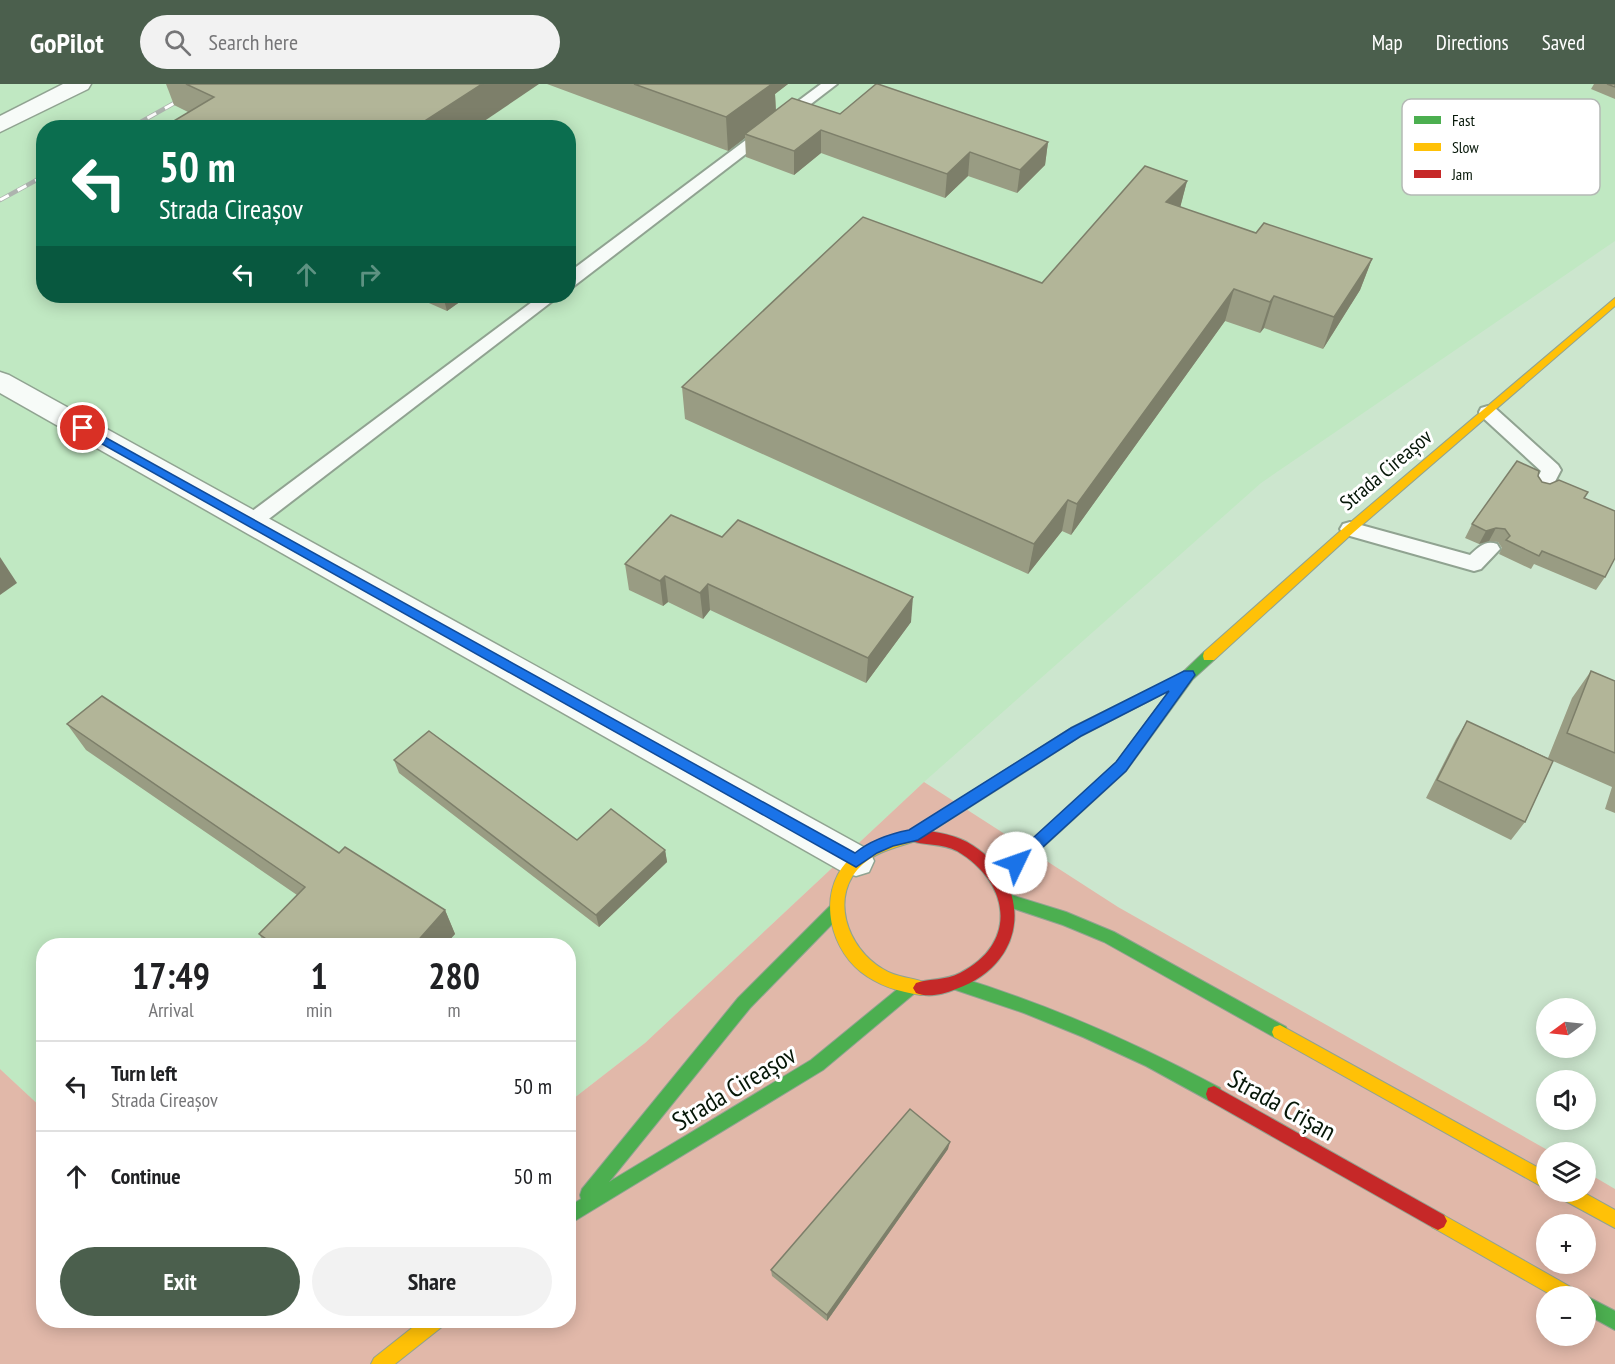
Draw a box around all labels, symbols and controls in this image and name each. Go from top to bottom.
search box [140,15,560,69]
text: GoPilot [30,24,104,61]
icon: search [161,26,194,59]
text: Search here [209,28,298,56]
text: Map [1372,29,1403,56]
text: Directions [1436,29,1509,56]
text: Saved [1542,29,1585,56]
legend [1402,99,1600,195]
text: Fast [1452,110,1475,130]
text: Slow [1452,137,1479,157]
text: 50 m [159,139,236,194]
icon: left [60,144,138,222]
text: Jam [1451,164,1473,184]
text: Strada Cireașov [159,192,303,226]
icon: left [227,258,260,291]
icon: ahead [290,258,323,291]
icon: right [353,258,386,291]
pin [57,402,108,453]
icon: arrive [66,411,99,444]
street label: Strada Cireașov [1334,423,1438,516]
position arrow [984,831,1048,895]
text: 17:49 [132,952,210,999]
text: 1 [310,952,328,999]
text: 280 [428,952,480,999]
text: Arrival [148,997,194,1023]
text: min [306,997,332,1023]
text: m [448,997,461,1023]
north arrow [1536,998,1596,1058]
map controls [1536,998,1596,1346]
street label: Strada Cireașov [666,1038,802,1137]
text: Turn left [111,1059,177,1087]
street label: Strada Crișan [1223,1062,1342,1148]
icon: left [60,1070,93,1103]
button: sound [1536,1070,1596,1130]
text: 50 m [513,1072,552,1100]
text: Strada Cireașov [111,1087,218,1113]
button: layers [1536,1142,1596,1202]
icon: ahead [60,1160,93,1193]
text: Continue [111,1162,181,1190]
text: 50 m [513,1162,552,1190]
button: + [1536,1214,1596,1274]
button: Exit [60,1247,300,1316]
button: Share [312,1247,552,1316]
button: − [1536,1286,1596,1346]

